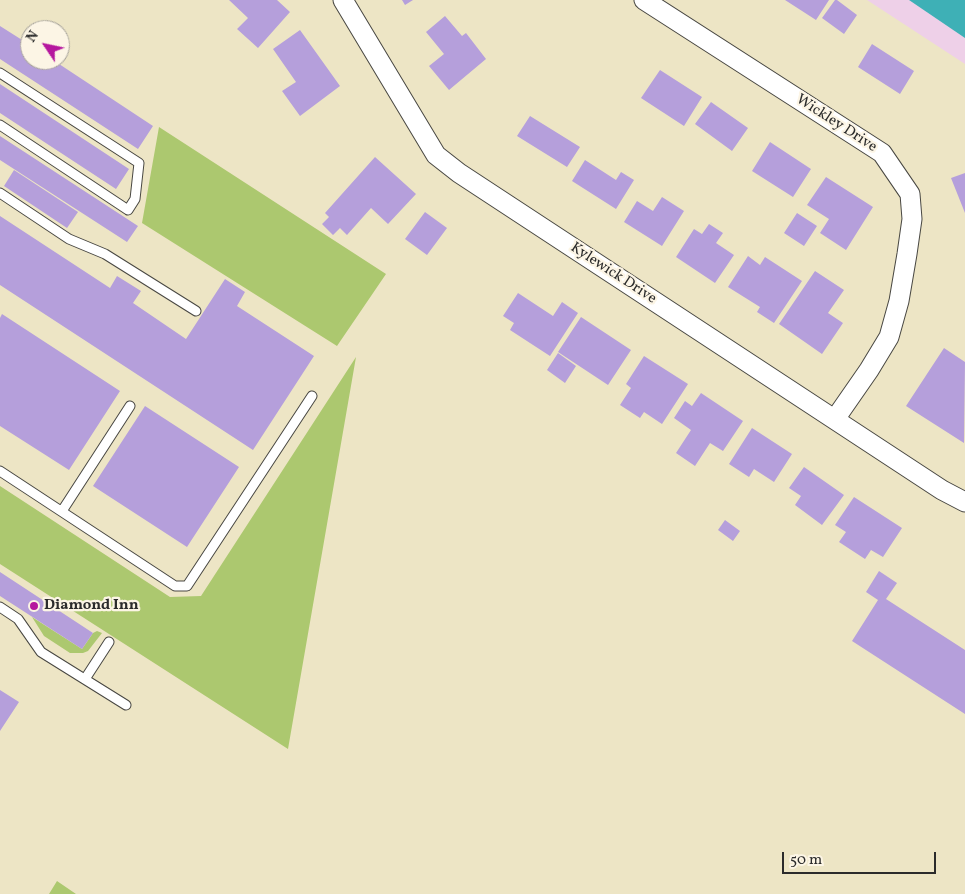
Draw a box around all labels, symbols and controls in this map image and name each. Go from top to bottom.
north arrow [20,20,70,70]
text: N [22,27,44,46]
street label: Wickley Drive [792,91,880,157]
street label: Kylewick Drive [567,240,659,308]
place label: Diamond Inn [44,597,139,615]
marker: Diamond Inn [28,600,40,612]
scale bar [785,842,939,874]
text: 50 m [790,850,822,871]

